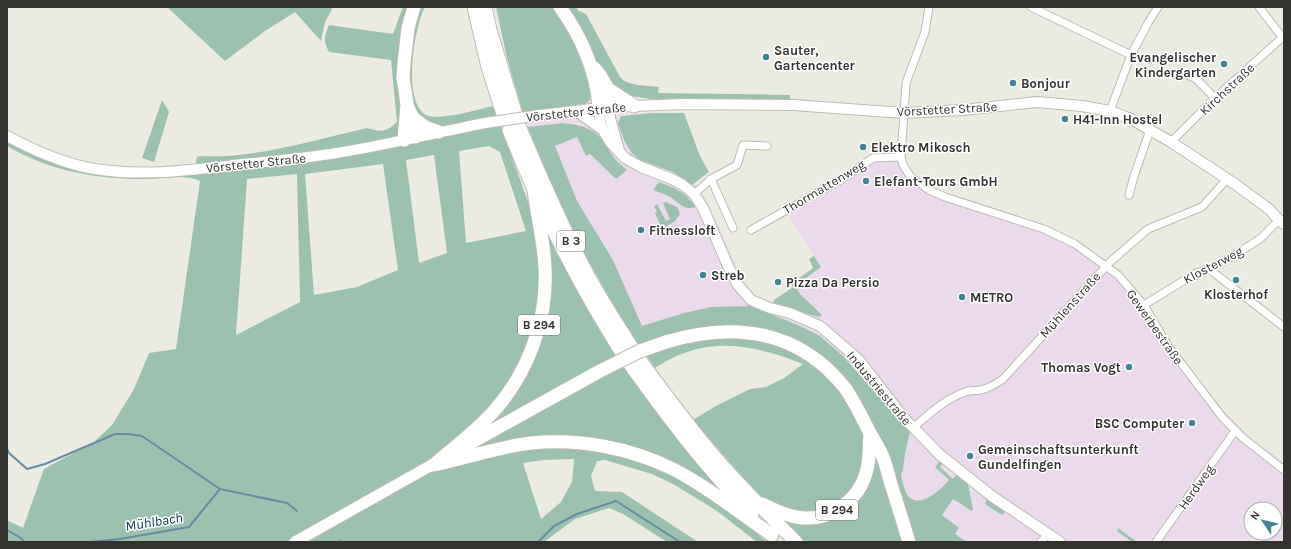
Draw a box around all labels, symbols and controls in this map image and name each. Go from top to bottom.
place label: Sauter, Gartencenter [774,43,856,73]
place label: Evangelischer Kindergarten [1129,50,1217,80]
marker: Sauter, Gartencenter [761,52,771,62]
marker: Evangelischer Kindergarten [1219,59,1229,69]
street label: Kirchstraße [1197,60,1258,118]
place label: Bonjour [1021,76,1071,91]
marker: Bonjour [1008,78,1018,88]
street label: Vörstetter Straße [525,99,627,125]
street label: Vörstetter Straße [896,99,998,119]
place label: H41-Inn Hostel [1073,112,1162,127]
marker: H41-Inn Hostel [1060,114,1070,124]
place label: Elektro Mikosch [871,140,971,155]
marker: Elektro Mikosch [858,142,868,152]
street label: Vörstetter Straße [205,150,307,176]
street label: Thormattenweg [780,156,868,217]
place label: Elefant-Tours GmbH [874,174,998,189]
marker: Elefant-Tours GmbH [861,176,871,186]
place label: Fitnessloft [649,223,715,238]
marker: Fitnessloft [636,225,646,235]
road number: B 3 [557,231,585,251]
street label: Klosterweg [1181,243,1246,287]
place label: Streb [711,268,744,283]
street label: Mühlenstraße [1037,269,1104,341]
marker: Streb [698,270,708,280]
place label: Pizza Da Persio [786,275,879,290]
marker: Klosterhof [1231,275,1241,285]
marker: Pizza Da Persio [773,277,783,287]
street label: Gewerbestraße [1123,286,1187,368]
place label: Klosterhof [1204,287,1268,302]
place label: METRO [970,290,1013,305]
marker: METRO [957,292,967,302]
road number: B 294 [518,315,560,335]
street label: Industriestraße [844,348,915,428]
place label: Thomas Vogt [1041,360,1121,375]
marker: Thomas Vogt [1124,362,1134,372]
place label: BSC Computer [1095,416,1185,431]
marker: BSC Computer [1187,418,1197,428]
place label: Gemeinschaftsunterkunft Gundelfingen [978,442,1139,472]
marker: Gemeinschaftsunterkunft Gundelfingen [965,451,975,461]
street label: Herdweg [1175,461,1217,512]
road number: B 294 [816,500,858,520]
north arrow [1243,501,1283,541]
water label: Mühlbach [124,509,184,535]
text: N [1248,509,1263,523]

